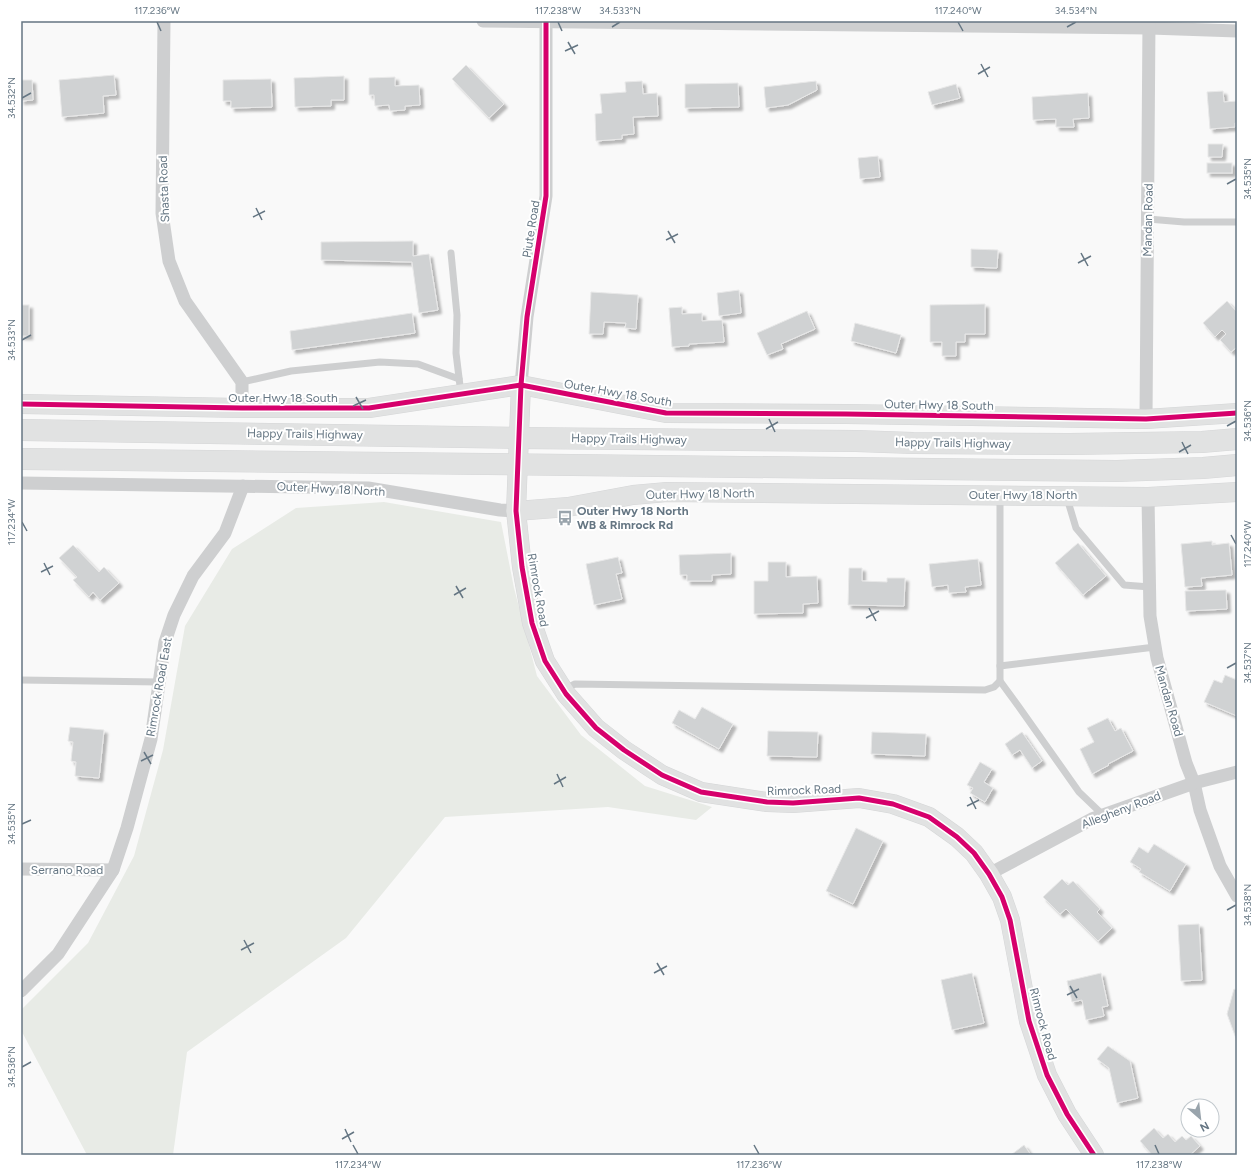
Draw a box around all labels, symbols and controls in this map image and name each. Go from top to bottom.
text: 117.236°W [134,4,180,17]
text: 117.238°W [535,4,581,17]
text: 34.533°N [599,4,641,17]
text: 117.240°W [934,4,982,17]
text: 34.534°N [1055,4,1097,17]
text: 34.532°N [5,77,18,119]
street label: Shasta Road [156,155,172,223]
text: 34.535°N [1241,158,1254,200]
street label: Mandan Road [1140,183,1156,257]
street label: Piute Road [520,199,542,259]
text: 34.533°N [5,319,18,361]
street label: Outer Hwy 18 South [563,377,673,409]
street label: Outer Hwy 18 South [228,391,338,405]
street label: Outer Hwy 18 South [884,397,994,413]
text: 34.536°N [1241,400,1254,442]
street label: Happy Trails Highway [247,426,364,442]
street label: Happy Trails Highway [571,431,688,447]
street label: Happy Trails Highway [895,435,1012,451]
street label: Outer Hwy 18 North [276,479,386,499]
street label: Outer Hwy 18 North [646,486,755,502]
street label: Outer Hwy 18 North [969,488,1078,502]
text: 117.234°W [5,498,18,545]
place label: Outer Hwy 18 North WB & Rimrock Rd [577,504,689,532]
bus stop icon: Outer Hwy 18 North WB & Rimrock Rd [556,509,574,527]
text: 117.240°W [1241,520,1254,568]
street label: Rimrock Road [525,552,551,628]
street label: Rimrock Road East [143,636,175,738]
text: 34.537°N [1241,642,1254,684]
street label: Mandan Road [1152,664,1186,738]
street label: Rimrock Road [767,782,841,798]
street label: Allegheny Road [1079,788,1163,832]
text: 34.535°N [5,803,18,845]
street label: Serrano Road [31,863,103,877]
text: 34.538°N [1241,884,1254,926]
street label: Rimrock Road [1027,986,1059,1062]
text: 34.536°N [5,1046,18,1088]
north arrow [1180,1098,1220,1138]
text: N [1198,1119,1211,1134]
text: 117.234°W [335,1158,382,1171]
text: 117.236°W [736,1158,782,1171]
text: 117.238°W [1136,1158,1182,1171]

